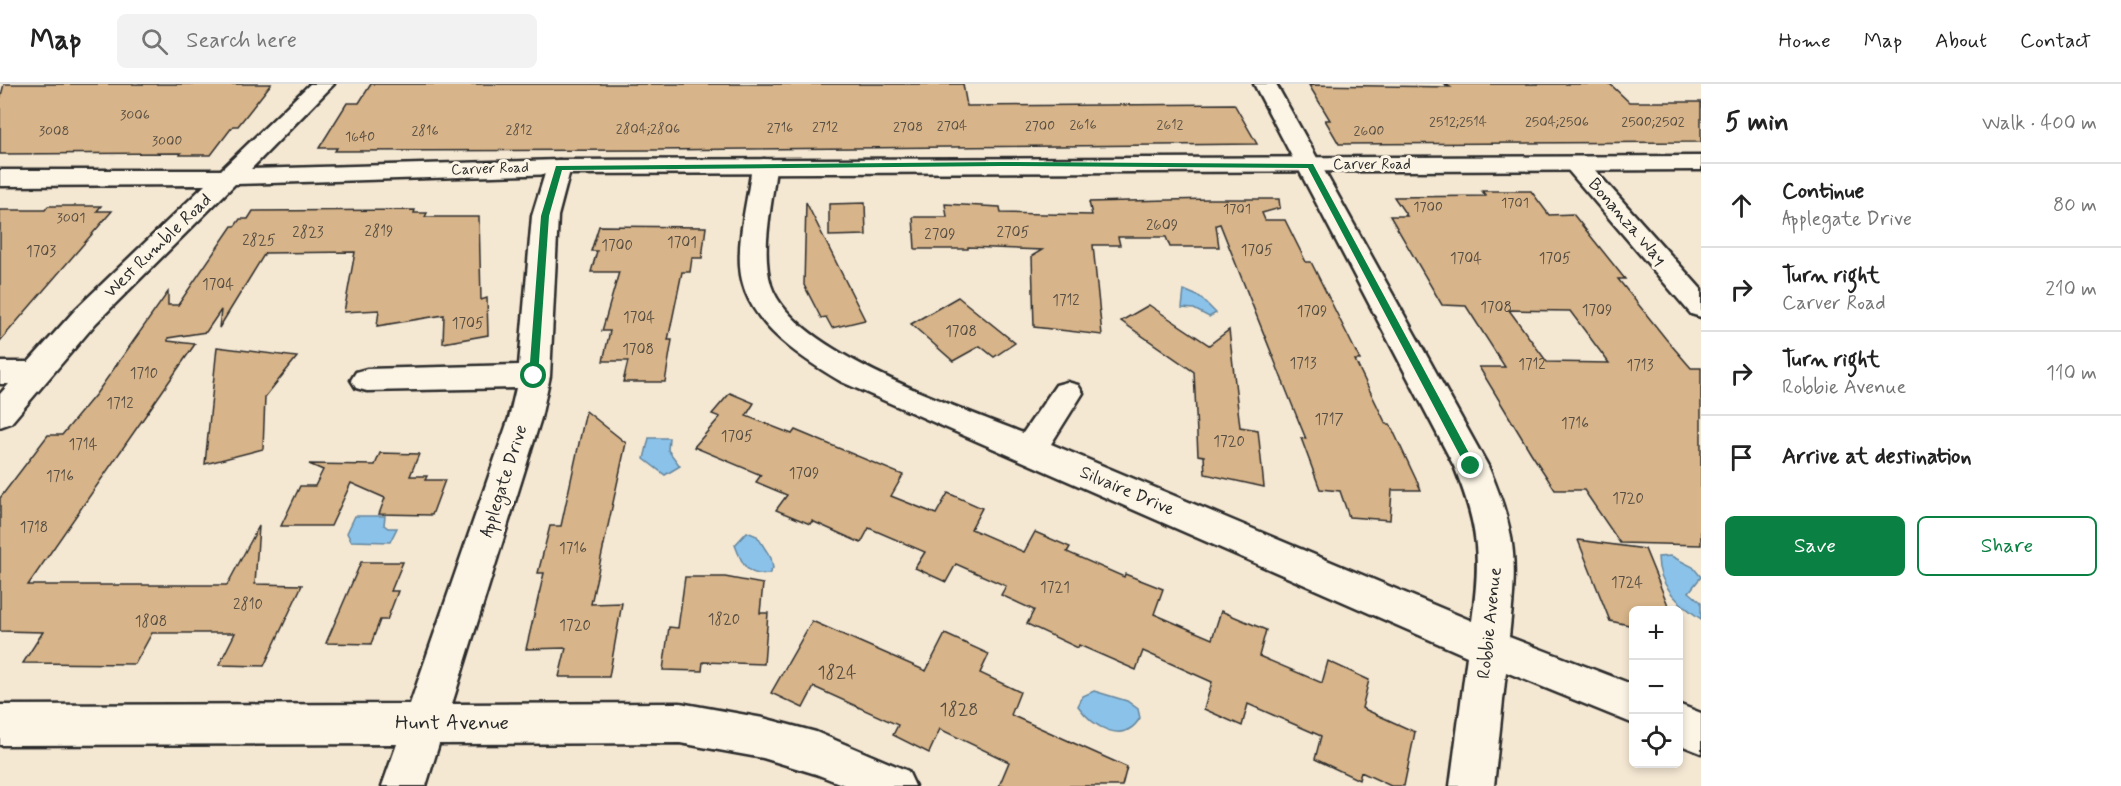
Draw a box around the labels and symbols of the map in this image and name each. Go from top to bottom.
house number: 3006 [120,106,150,124]
house number: 2512;2514 [1429,113,1487,131]
house number: 2504;2506 [1525,113,1589,131]
house number: 2500;2502 [1621,113,1685,131]
house number: 2616 [1069,116,1097,134]
house number: 2612 [1157,116,1184,134]
house number: 2704 [937,117,967,135]
house number: 2700 [1025,117,1055,135]
house number: 2712 [812,118,838,136]
house number: 2708 [893,118,923,136]
house number: 2716 [767,119,793,137]
house number: 2804;2806 [616,120,680,138]
house number: 2812 [506,121,533,139]
house number: 3008 [39,122,69,140]
house number: 2816 [411,122,439,140]
house number: 2600 [1354,122,1385,140]
house number: 1640 [345,128,375,146]
house number: 3000 [152,132,182,150]
street label: Carver Road [1333,155,1411,175]
street label: Carver Road [451,158,529,180]
street label: Bonanza Way [1582,173,1672,271]
street label: West Rumble Road [99,188,217,304]
house number: 1701 [1501,194,1529,212]
house number: 1700 [1413,198,1443,216]
house number: 1701 [1223,200,1251,218]
house number: 3001 [56,209,86,227]
house number: 2609 [1146,216,1178,236]
house number: 2819 [365,222,393,242]
house number: 2823 [292,223,324,243]
house number: 2705 [997,223,1029,243]
house number: 2709 [924,225,956,245]
house number: 2825 [242,231,276,251]
house number: 1701 [667,233,697,253]
house number: 1700 [601,236,633,256]
house number: 1705 [1241,241,1273,261]
house number: 1703 [26,242,56,262]
house number: 1704 [1450,249,1482,269]
house number: 1705 [1539,249,1571,269]
house number: 1704 [202,275,234,295]
house number: 1712 [1052,291,1080,311]
house number: 1708 [1480,298,1512,318]
house number: 1709 [1582,301,1612,321]
house number: 1709 [1297,302,1327,322]
house number: 1704 [623,308,655,328]
house number: 1705 [452,314,484,334]
house number: 1708 [945,322,977,342]
house number: 1708 [622,340,654,360]
house number: 1713 [1290,354,1317,374]
house number: 1712 [1518,355,1546,375]
house number: 1713 [1627,356,1654,376]
route start [520,362,546,388]
house number: 1710 [130,364,158,384]
house number: 1712 [106,394,134,414]
house number: 1717 [1314,410,1344,430]
house number: 1716 [1561,414,1589,434]
street label: Applegate Drive [475,422,534,541]
house number: 1705 [721,427,753,447]
house number: 1720 [1213,432,1245,452]
house number: 1714 [69,435,98,455]
route end [1457,452,1483,478]
street label: Silvaire Drive [1076,460,1178,522]
house number: 1709 [789,464,819,484]
house number: 1716 [46,467,74,487]
house number: 1720 [1612,489,1644,509]
house number: 1718 [20,518,48,538]
house number: 1716 [559,539,587,559]
street label: Robbie Avenue [1472,566,1508,680]
house number: 1724 [1611,573,1643,593]
house number: 1721 [1040,578,1070,598]
house number: 2810 [233,595,263,615]
house number: 1820 [708,610,740,630]
house number: 1808 [135,612,167,632]
house number: 1720 [559,616,591,636]
house number: 1824 [817,661,857,685]
house number: 1828 [940,698,978,722]
street label: Hunt Avenue [395,709,509,737]

